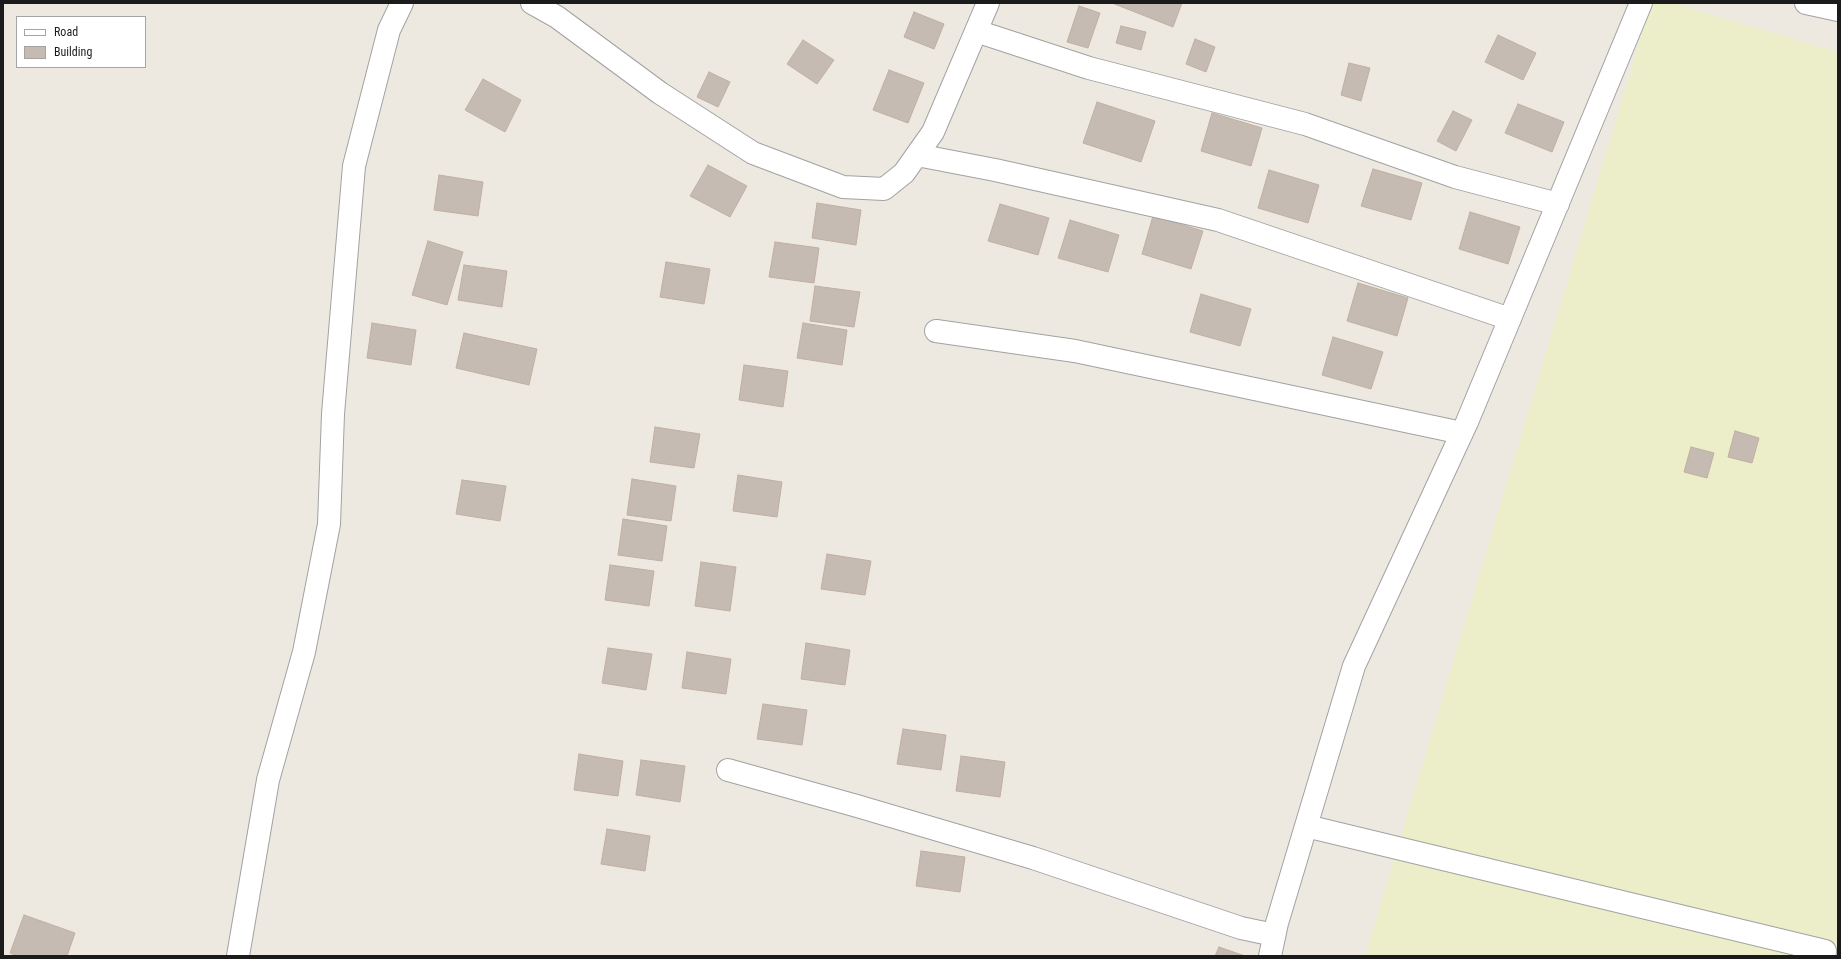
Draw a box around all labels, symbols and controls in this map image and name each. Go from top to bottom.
legend [16,16,146,68]
text: Road [54,25,78,39]
text: Building [54,45,92,59]

